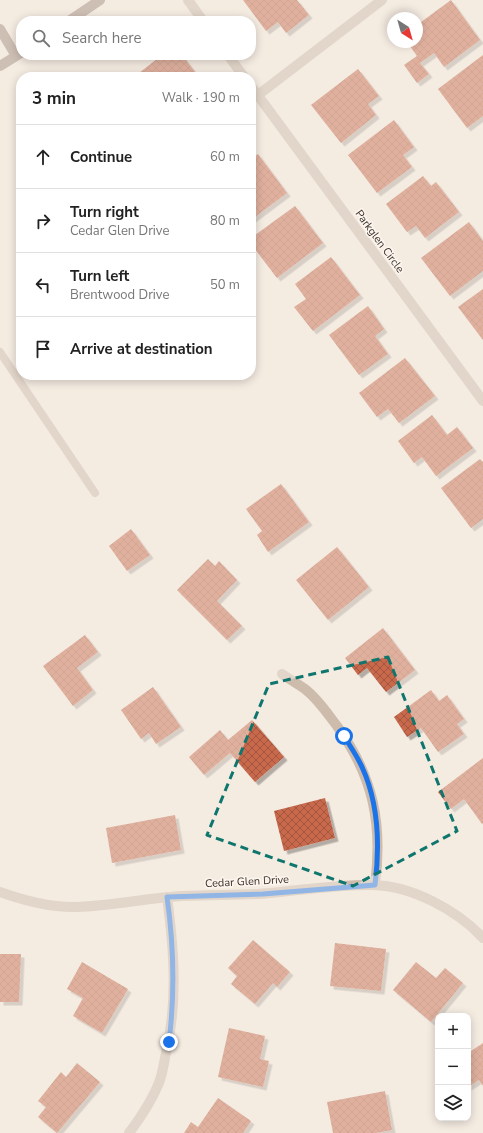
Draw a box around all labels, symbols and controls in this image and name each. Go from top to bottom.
north arrow [387,12,423,48]
search box [16,16,256,60]
icon: search [30,27,52,49]
text: Search here [62,28,142,48]
text: 3 min [32,87,76,110]
text: Walk · 190 m [162,89,240,107]
icon: ahead [32,146,54,168]
text: Continue [70,147,132,167]
text: 60 m [210,148,240,166]
text: Turn right [70,202,139,222]
street label: Parkglen Circle [352,207,408,276]
icon: right [32,210,54,232]
text: 80 m [210,212,240,230]
text: Cedar Glen Drive [70,222,169,240]
text: Turn left [70,266,129,286]
icon: left [32,274,54,296]
text: 50 m [210,276,240,294]
text: Brentwood Drive [70,286,169,304]
icon: arrive [32,338,54,360]
text: Arrive at destination [70,339,213,359]
route start [335,727,353,745]
street label: Cedar Glen Drive [205,872,290,891]
map controls [435,1013,471,1121]
button: + [435,1013,471,1049]
route end [160,1033,178,1051]
button: − [435,1049,471,1085]
button: layers [435,1085,471,1121]

